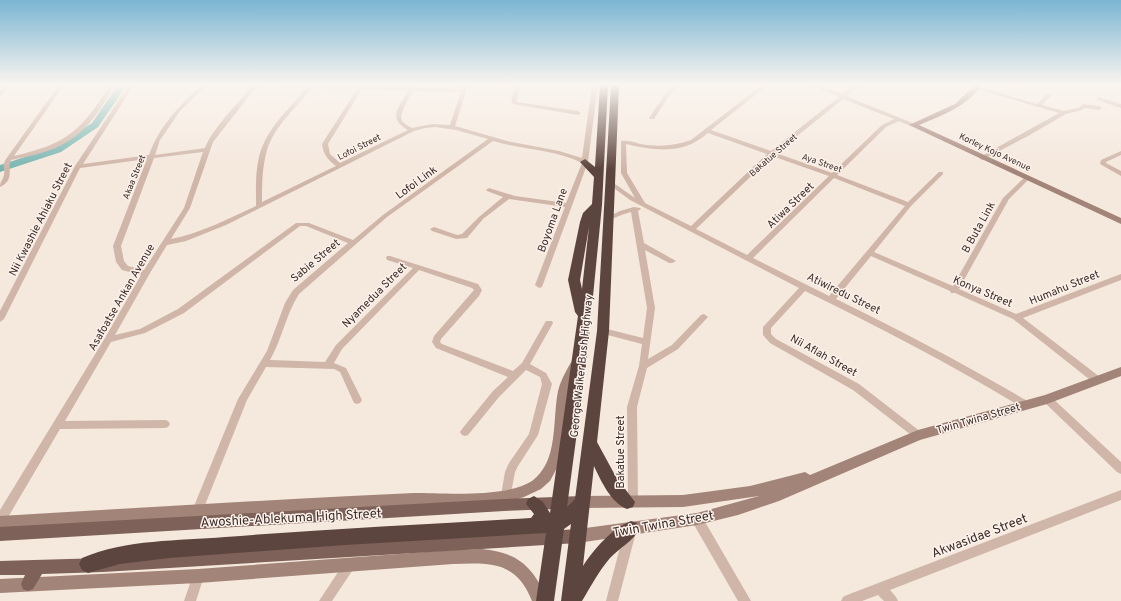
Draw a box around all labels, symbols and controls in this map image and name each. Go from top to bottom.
street label: Korley Kojo Avenue [957,131,1033,174]
street label: Lofoi Street [336,132,383,163]
street label: Bakatue Street [747,132,800,179]
street label: Aya Street [800,151,843,175]
street label: Akaa Street [121,153,148,201]
street label: Nii Kwashie Ahiaku Street [6,160,76,279]
street label: Lofoi Link [393,163,440,203]
street label: Atiwa Street [764,180,817,232]
street label: Boyoma Lane [535,186,571,254]
street label: B Buta Link [959,199,999,256]
street label: Sabie Street [288,236,343,285]
street label: Asafoatse Ankan Avenue [86,242,158,353]
street label: Nyamedua Street [339,260,410,331]
street label: Humahu Street [1027,268,1101,308]
street label: Atiwiredu Street [804,270,883,318]
street label: Konya Street [951,273,1015,311]
street label: George Walker Bush Highway [568,294,596,438]
street label: Nii Aflah Street [788,332,859,380]
street label: Twin Twina Street [935,400,1022,438]
street label: Bakatue Street [614,415,628,489]
street label: Awoshie-Ablekuma High Street [200,506,382,532]
street label: Twin Twina Street [612,508,715,542]
street label: Akwasidae Street [930,511,1030,562]

